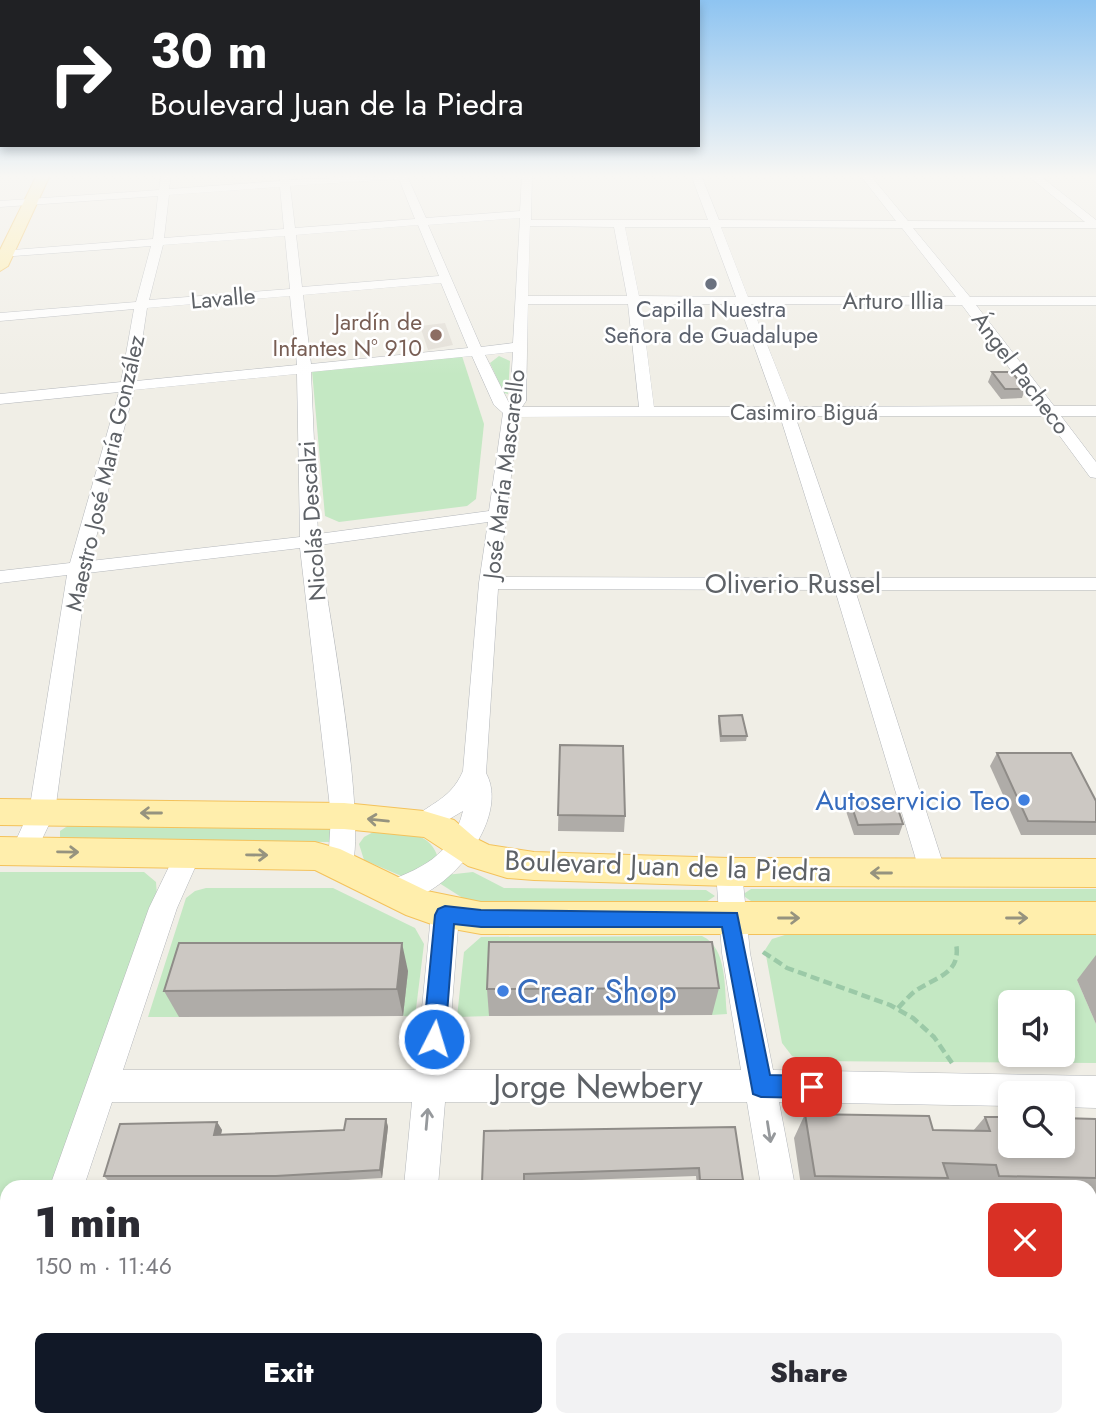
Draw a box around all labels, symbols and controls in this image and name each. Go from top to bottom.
text: 30 m [150,16,268,86]
icon: right [35,28,126,119]
text: Boulevard Juan de la Piedra [150,81,524,127]
marker: Capilla Nuestra Señora de Guadalupe [703,276,719,292]
street label: Lavalle [189,278,257,318]
street label: Arturo Illia [843,284,943,318]
place label: Capilla Nuestra Señora de Guadalupe [604,292,818,352]
place label: Jardín de Infantes N° 910 [273,305,422,365]
street label: Ángel Pacheco [964,305,1078,441]
marker: Jardín de Infantes N° 910 [428,327,444,343]
street label: Maestro José María González [57,331,153,614]
street label: José María Mascarello [474,367,534,584]
street label: Casimiro Biguá [730,395,878,429]
street label: Nicolás Descalzi [289,440,335,602]
street label: Oliverio Russel [705,563,881,604]
place label: Autoservicio Teo [815,780,1010,821]
marker: Autoservicio Teo [1016,792,1032,808]
one-way arrow [140,806,163,820]
one-way arrow [368,813,390,826]
street label: Boulevard Juan de la Piedra [504,840,832,892]
one-way arrow [56,845,79,858]
one-way arrow [245,848,268,862]
one-way arrow [870,866,893,880]
one-way arrow [1005,911,1028,925]
one-way arrow [778,912,801,925]
place label: Crear Shop [517,968,677,1015]
marker: Crear Shop [495,983,511,999]
map controls [998,990,1075,1158]
button: sound [998,990,1075,1067]
position arrow [397,1002,471,1076]
pin [782,1057,842,1117]
street label: Jorge Newbery [489,1063,703,1110]
icon: arrive [793,1068,831,1106]
button: search [998,1081,1075,1158]
one-way arrow [421,1108,434,1130]
one-way arrow [763,1121,776,1143]
text: 1 min [35,1192,141,1253]
button: close [988,1203,1062,1277]
text: 150 m · 11:46 [35,1249,172,1283]
button: Exit [35,1333,542,1413]
button: Share [556,1333,1062,1413]

